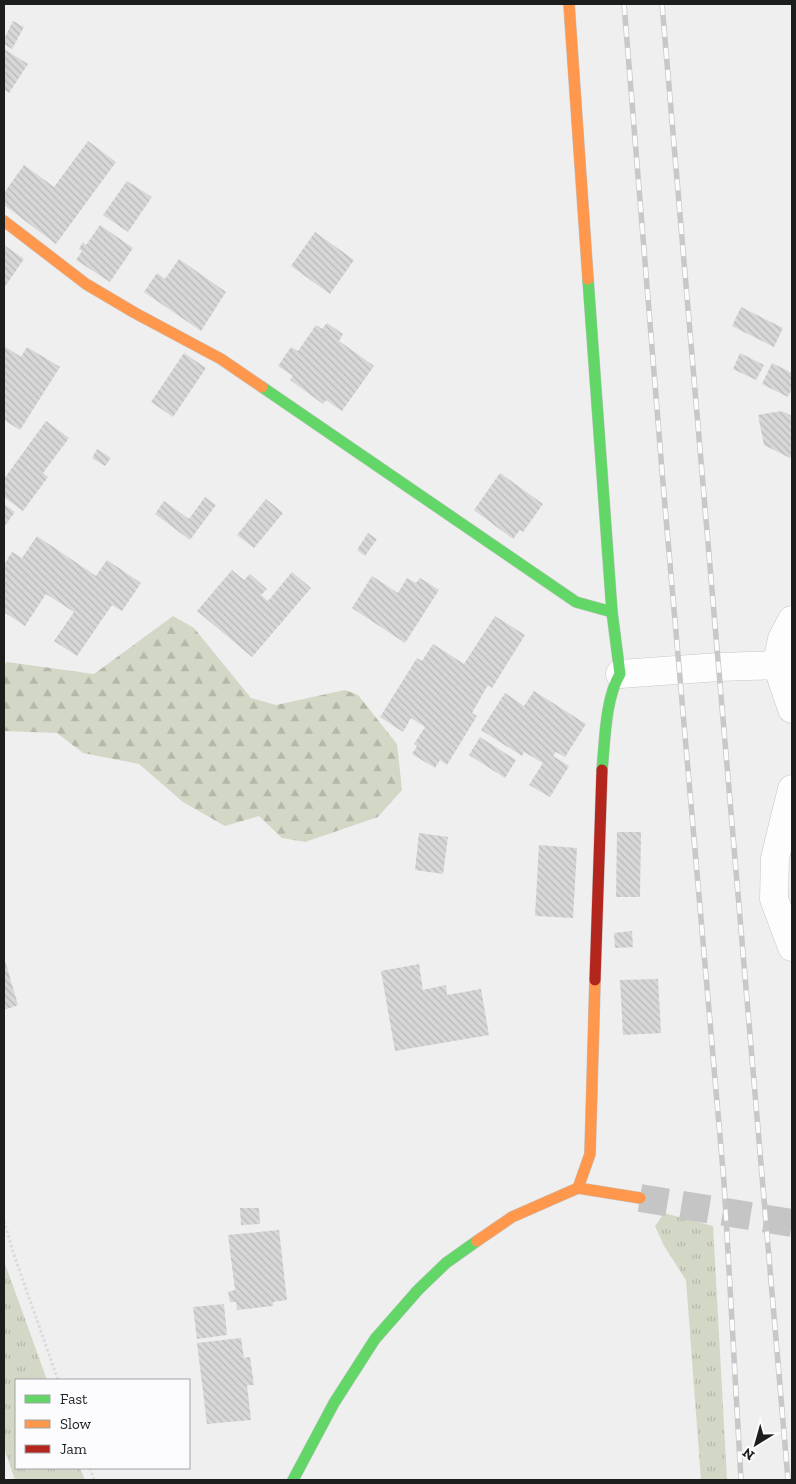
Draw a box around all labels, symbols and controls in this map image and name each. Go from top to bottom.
legend [15,1379,190,1469]
text: Fast [60,1390,88,1408]
text: Slow [60,1415,92,1433]
north arrow [731,1419,781,1469]
text: Jam [60,1440,87,1458]
text: N [739,1444,758,1464]

